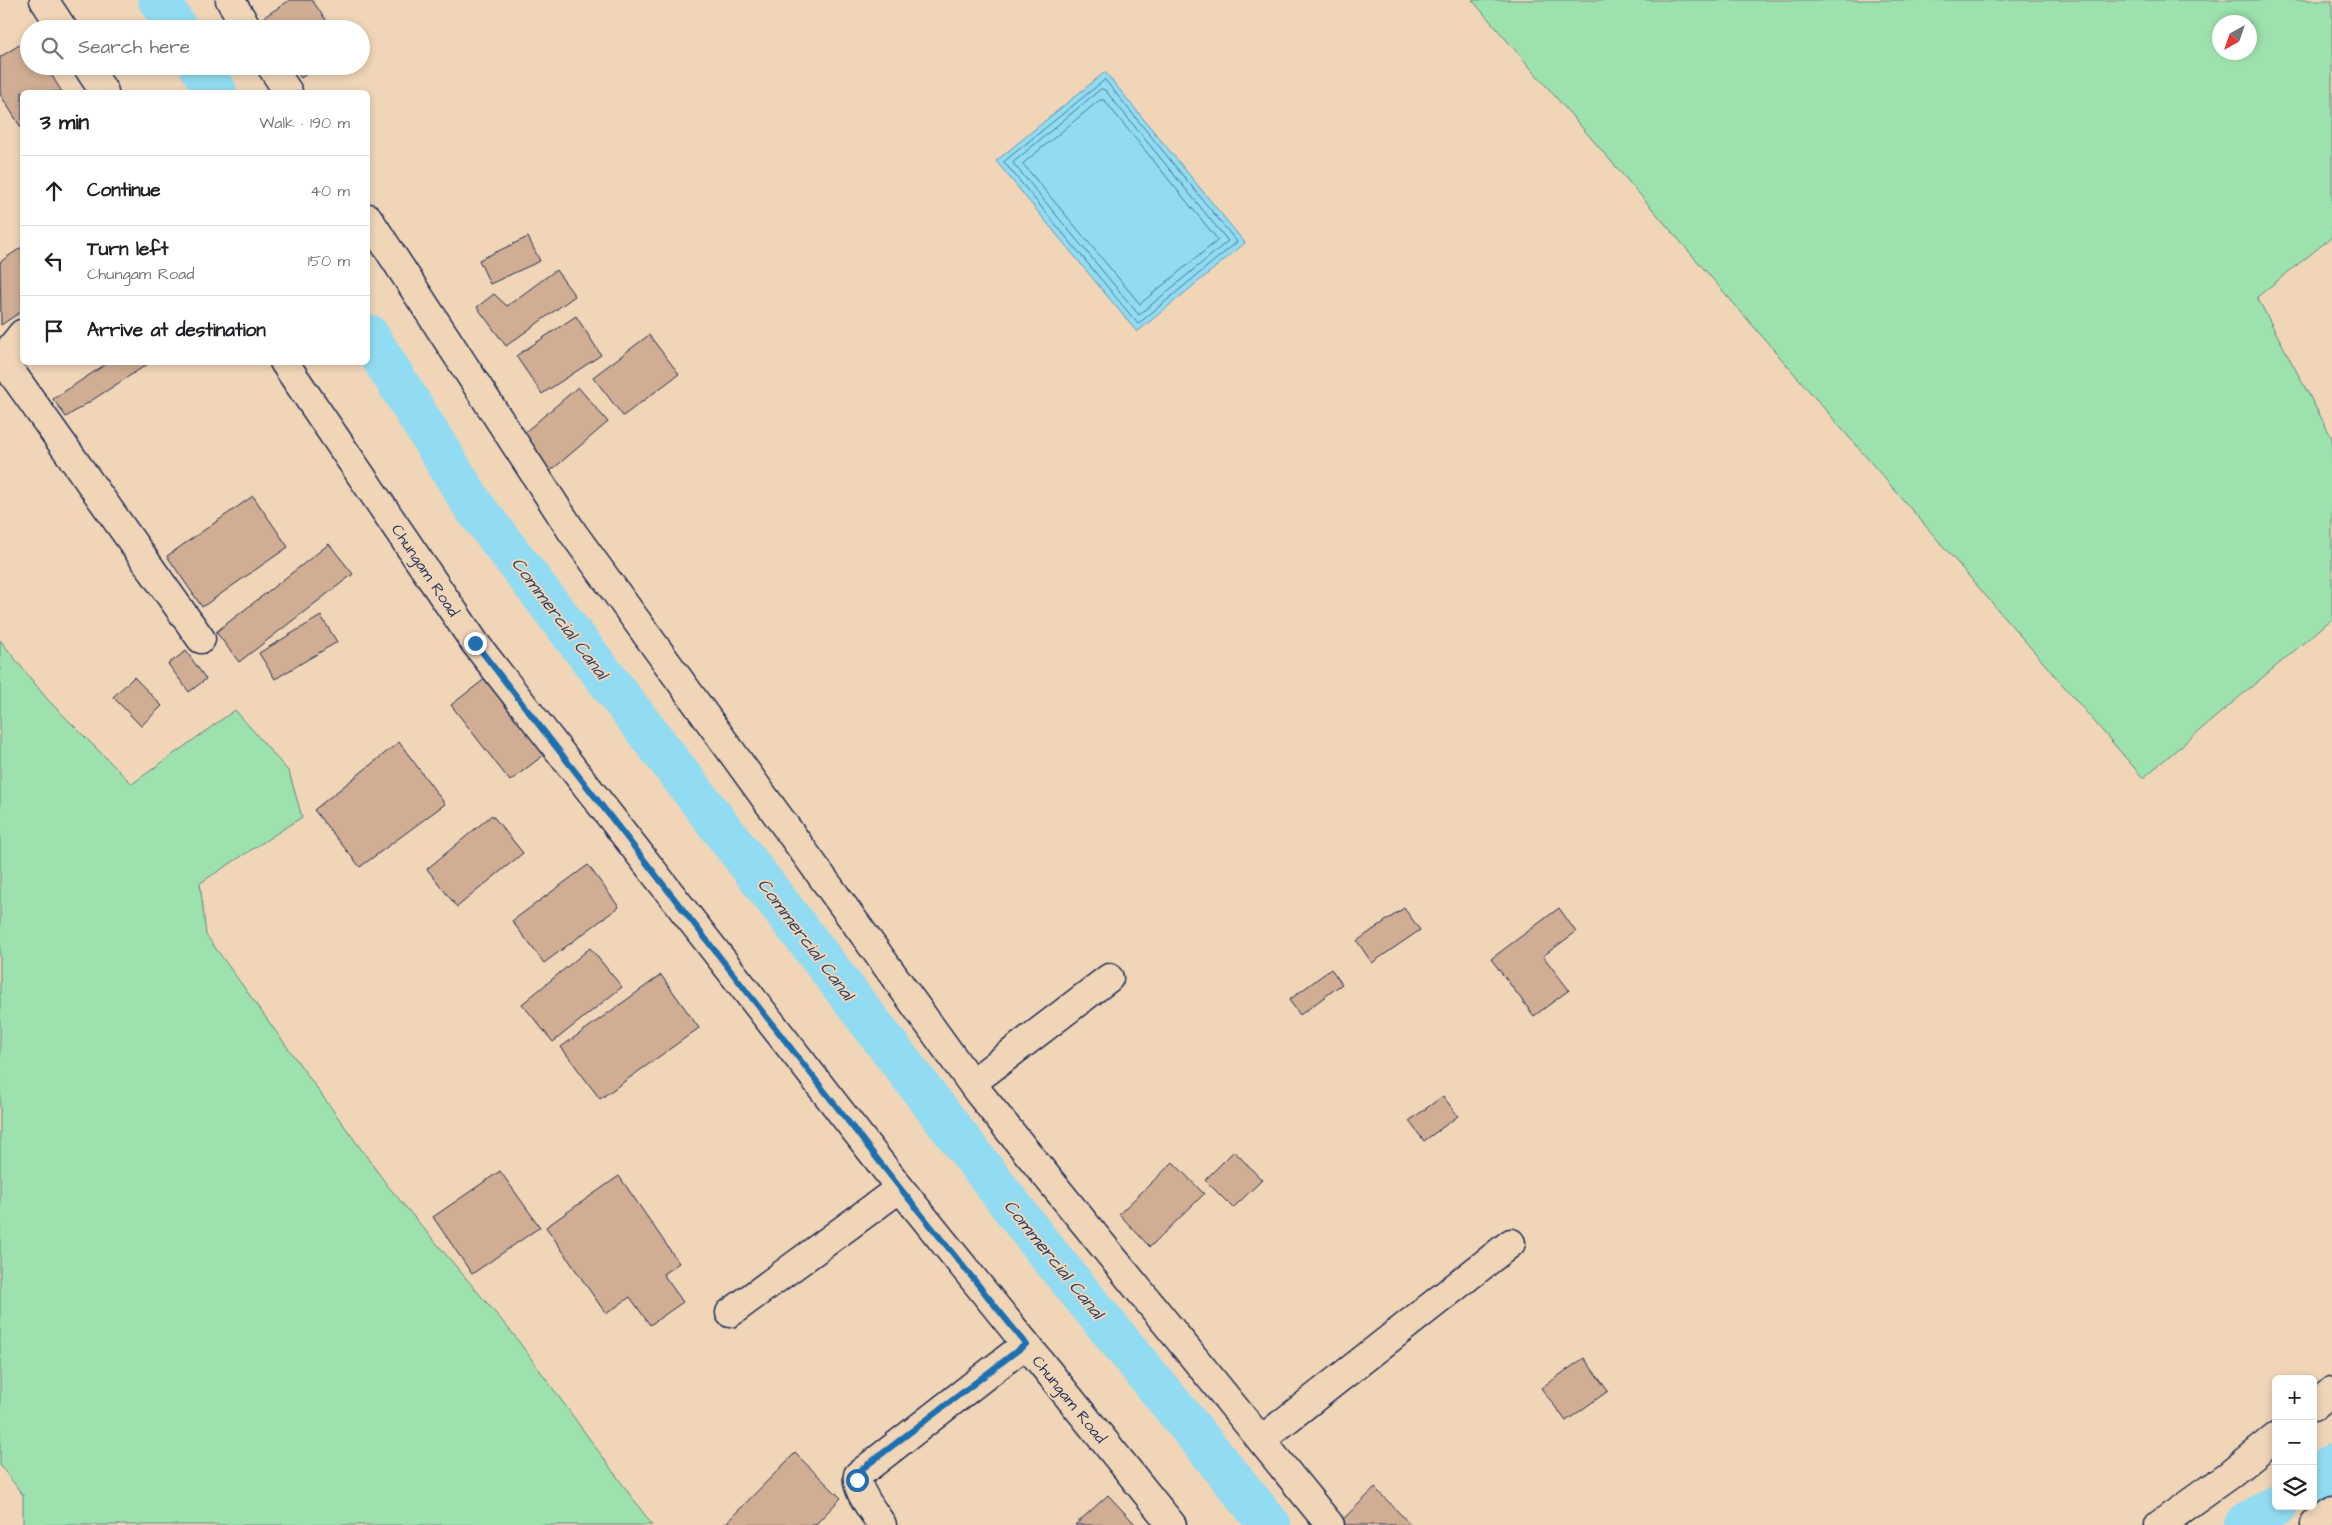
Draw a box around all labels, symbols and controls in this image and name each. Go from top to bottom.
north arrow [2212,15,2257,60]
search box [20,20,370,75]
icon: search [38,34,66,62]
text: Search here [78,34,190,61]
text: 3 min [40,108,89,137]
text: Walk · 190 m [259,112,350,134]
icon: ahead [40,177,68,205]
text: Continue [87,177,161,204]
text: 40 m [310,180,350,202]
text: Turn left [87,236,168,263]
icon: left [40,247,68,275]
text: 150 m [308,250,350,272]
text: Chungam Road [87,263,194,285]
icon: arrive [40,317,68,345]
text: Arrive at destination [87,317,266,344]
street label: Chungam Road [385,520,464,622]
water label: Commercial Canal [505,552,615,686]
route end [464,632,487,655]
water label: Commercial Canal [751,873,861,1007]
water label: Commercial Canal [998,1194,1111,1326]
street label: Chungam Road [1026,1351,1112,1449]
map controls [2272,1375,2317,1510]
button: + [2272,1375,2317,1420]
button: − [2272,1420,2317,1465]
button: layers [2272,1465,2317,1510]
route start [846,1469,869,1492]

